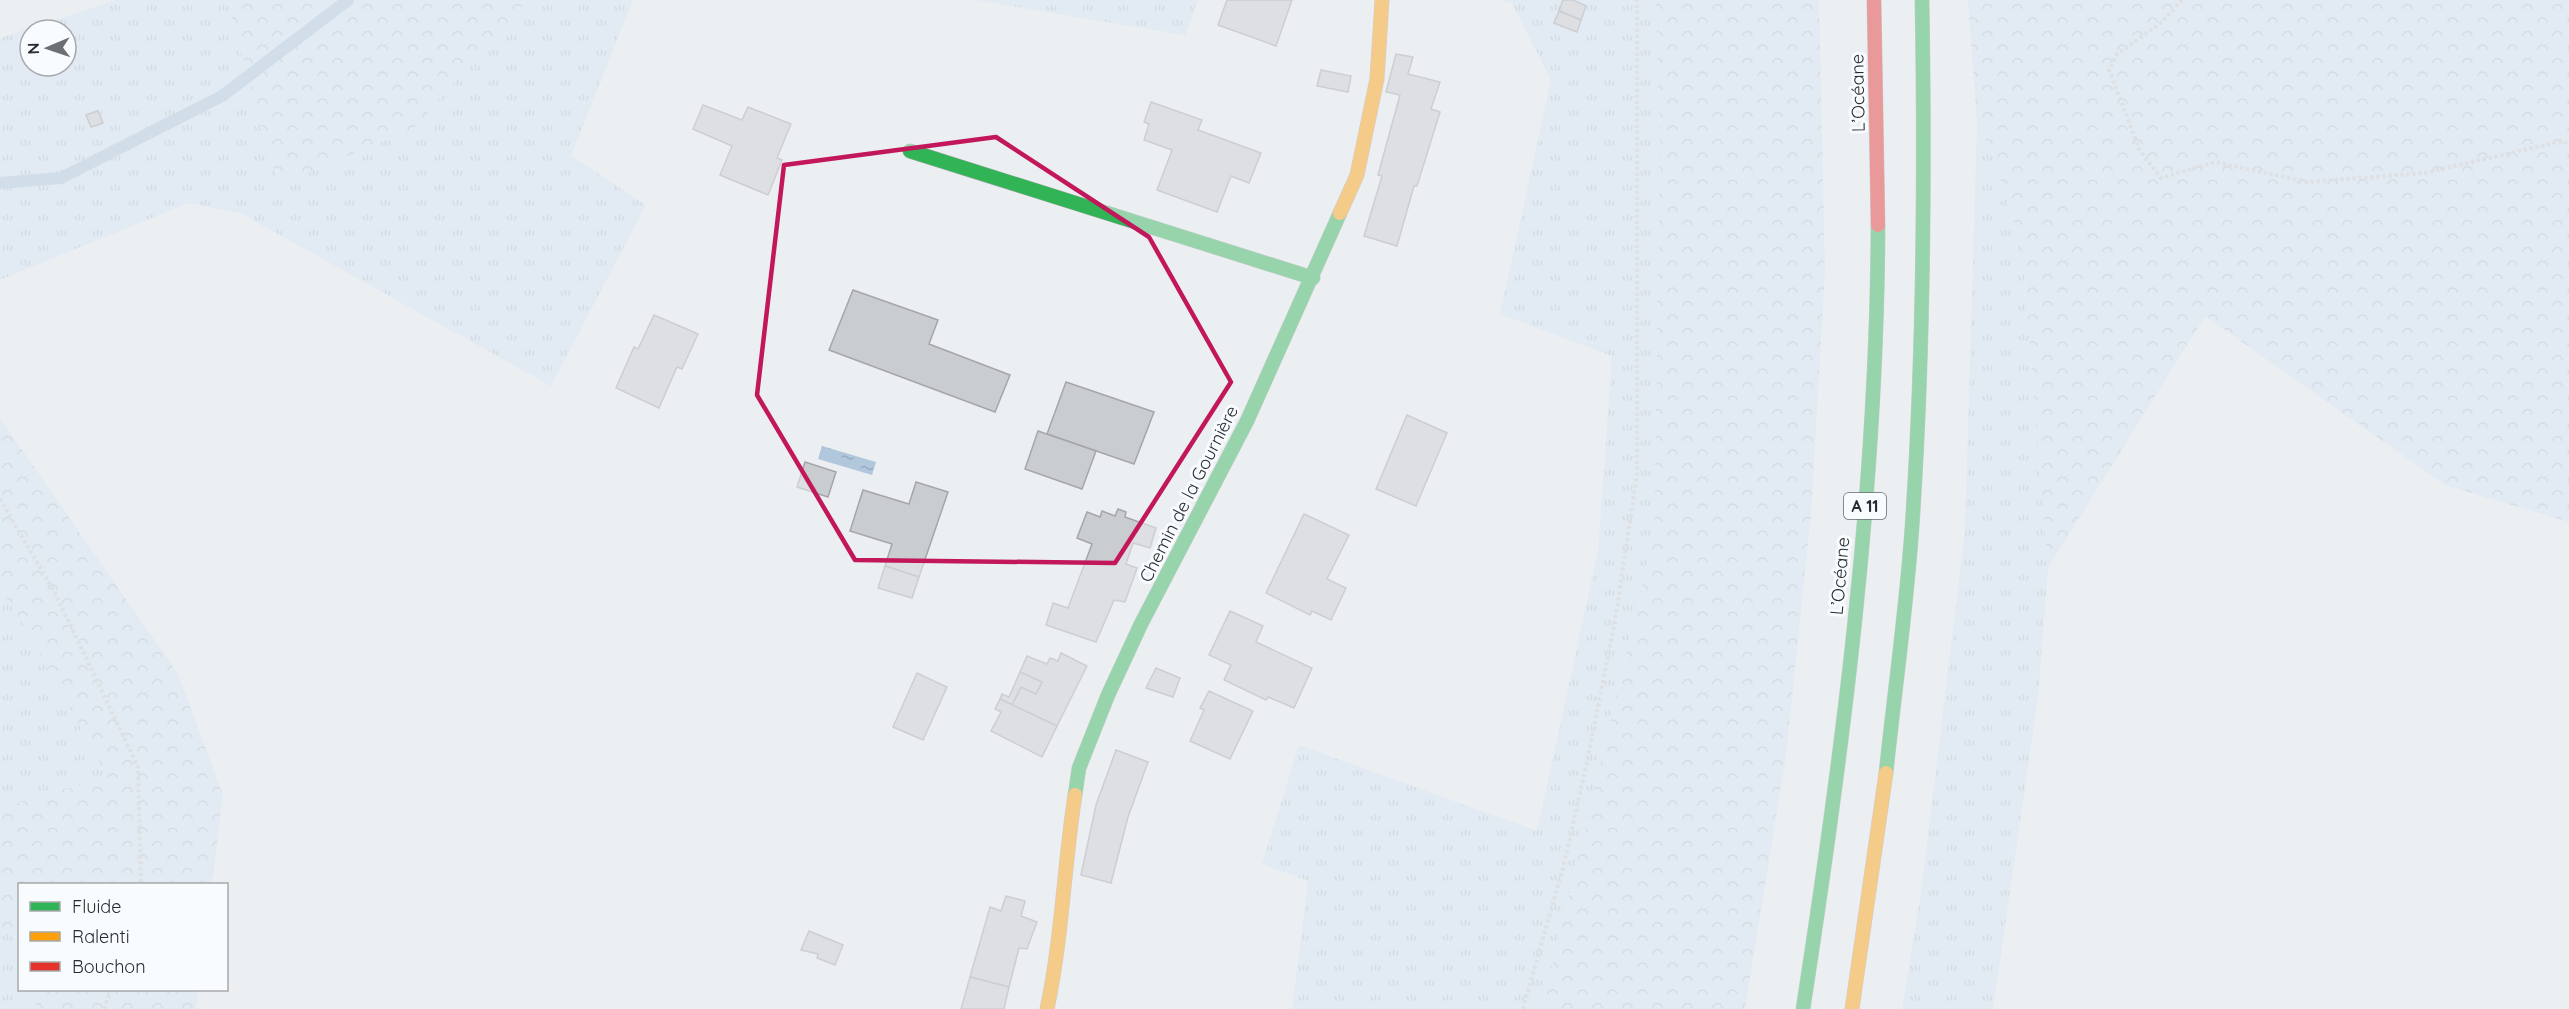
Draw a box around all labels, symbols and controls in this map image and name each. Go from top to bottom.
north arrow [18,18,78,78]
text: N [23,42,43,55]
street label: L’Océane [1845,54,1870,132]
street label: Chemin de la Gournière [1134,402,1243,586]
road number: A 11 [1844,493,1886,519]
street label: L’Océane [1825,536,1854,616]
legend [18,883,228,991]
text: Fluide [72,895,121,918]
text: Ralenti [72,925,130,948]
text: Bouchon [72,955,146,978]

